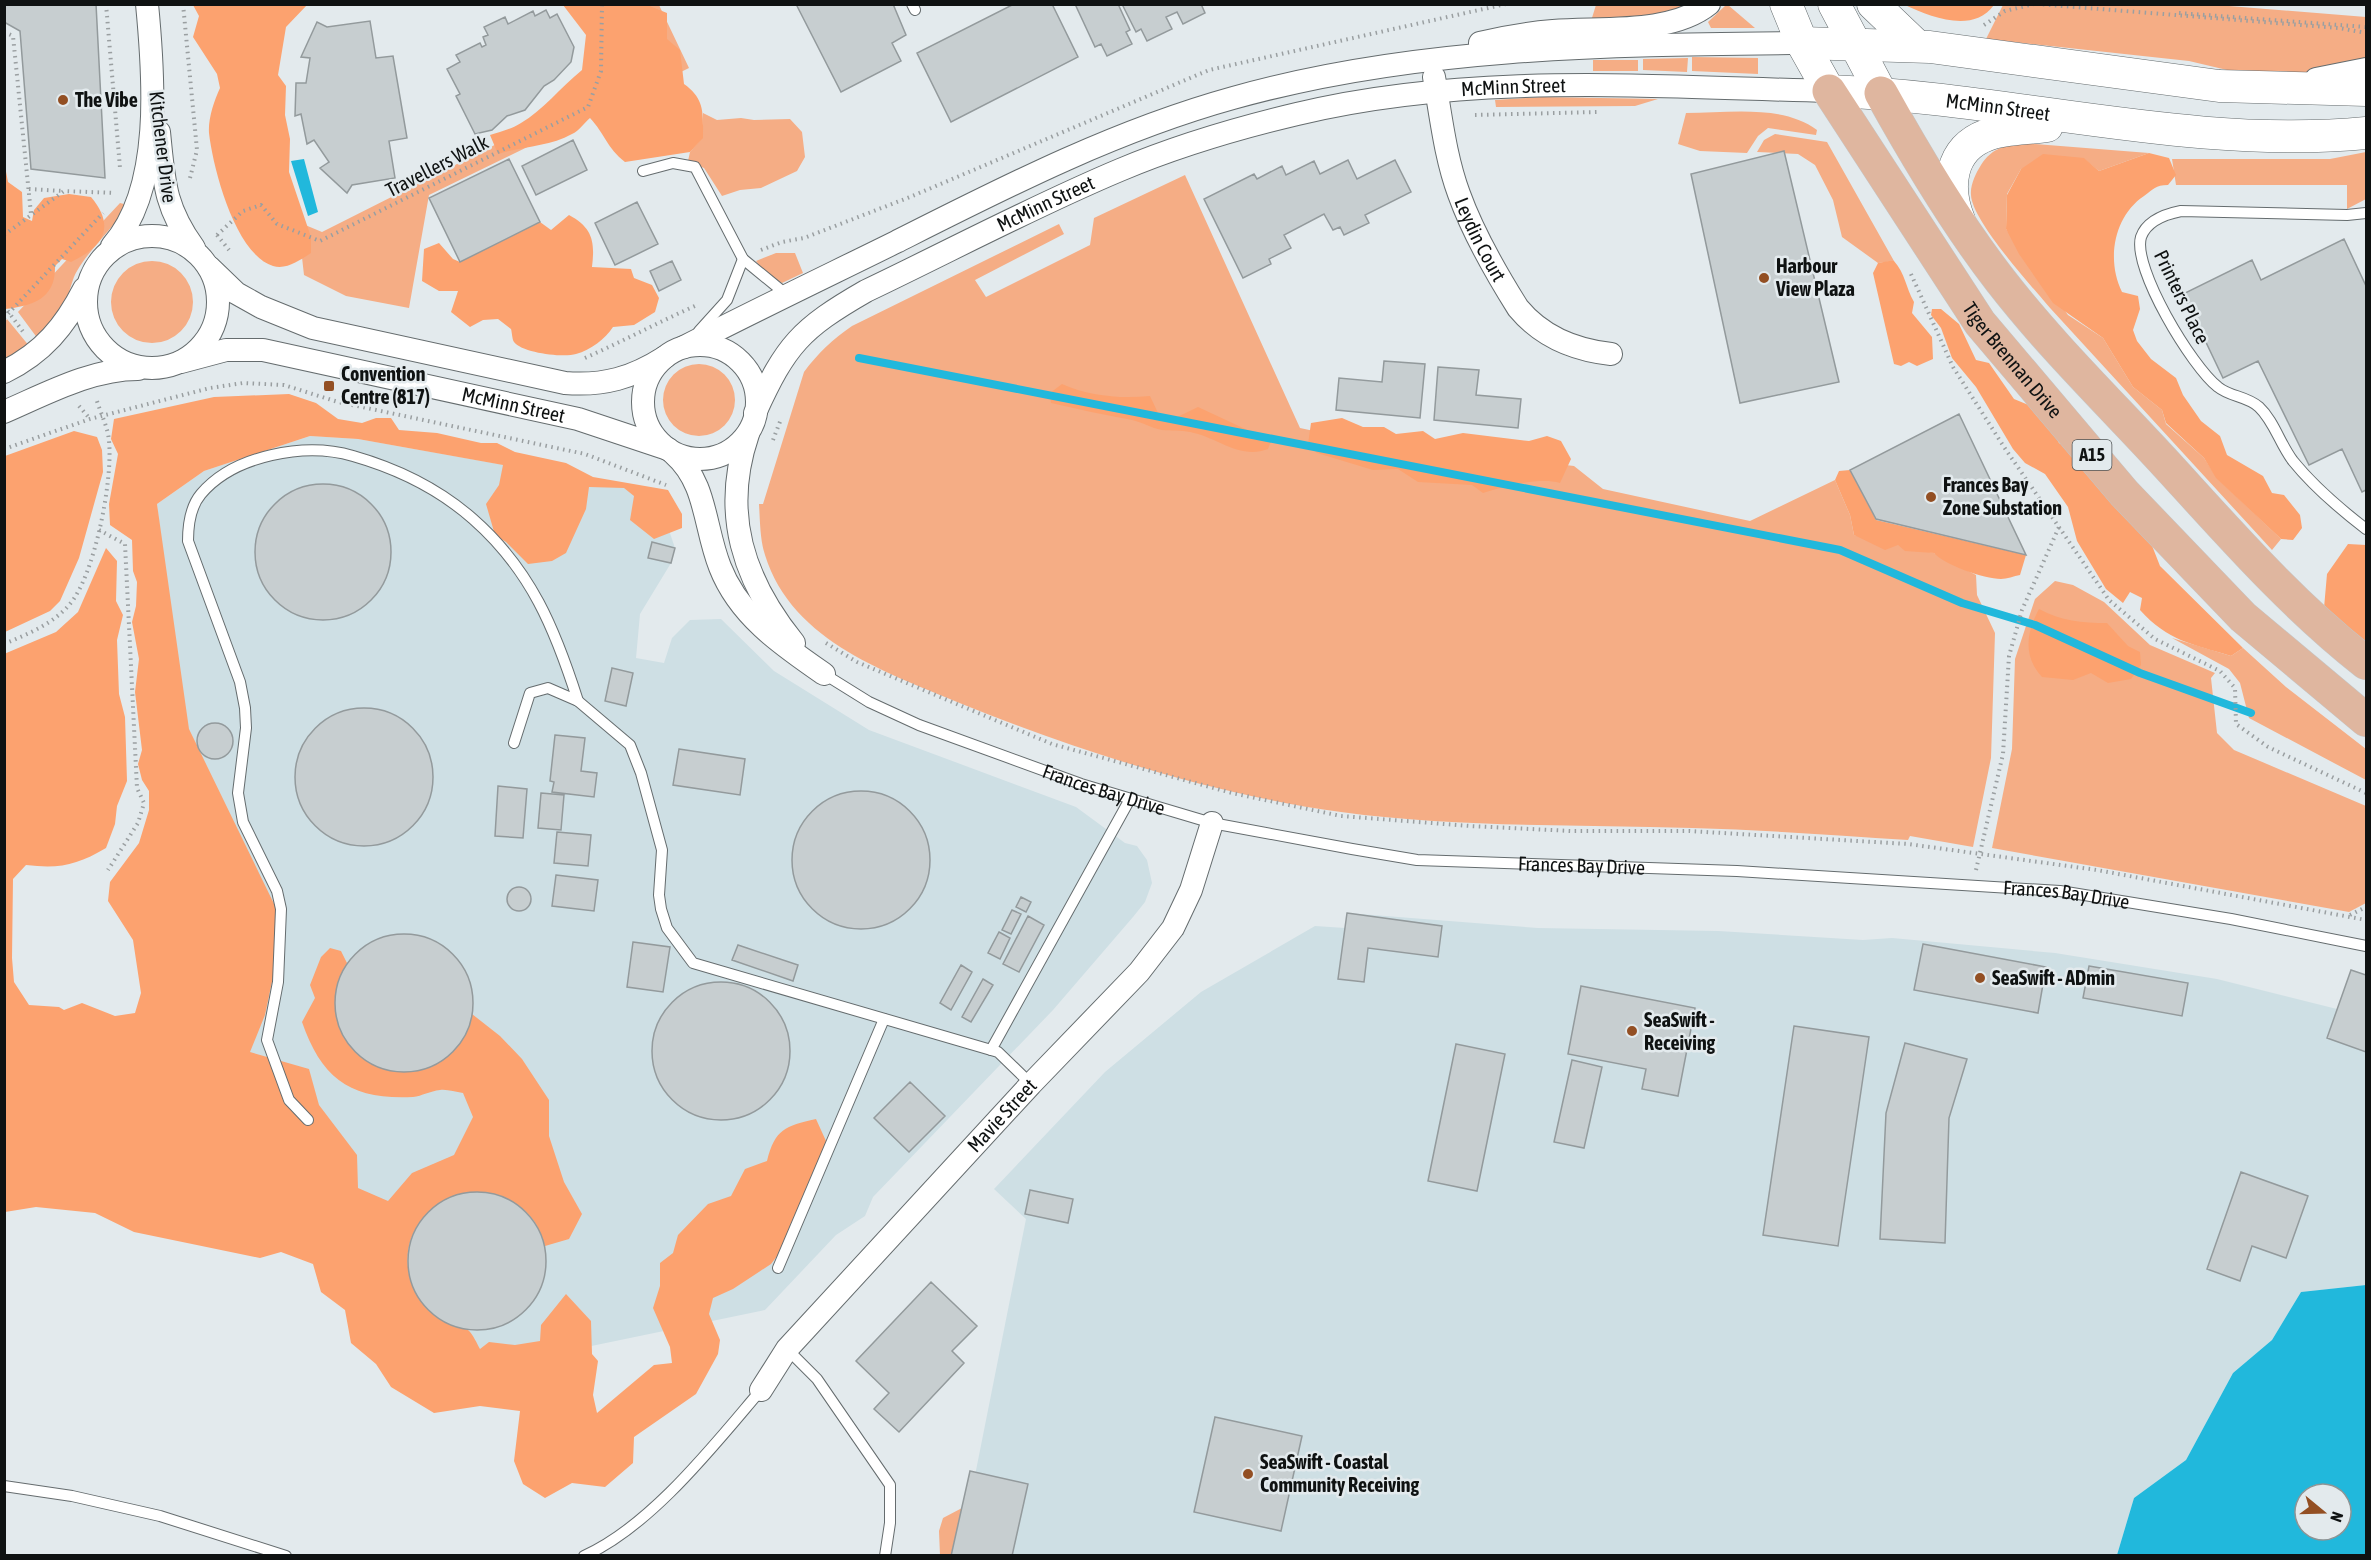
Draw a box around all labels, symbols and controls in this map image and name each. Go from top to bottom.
street label: McMinn Street [1460,73,1566,100]
place label: The Vibe [75,88,138,111]
street label: McMinn Street [1945,88,2052,125]
street label: Kitchener Drive [145,90,182,204]
marker: The Vibe [56,93,70,107]
street label: Travellers Walk [382,130,492,201]
street label: McMinn Street [993,170,1098,236]
street label: Leydin Court [1450,194,1511,286]
street label: Printers Place [2150,246,2215,347]
place label: Harbour View Plaza [1775,254,1855,300]
marker: Harbour View Plaza [1757,271,1771,285]
street label: Tiger Brennan Drive [1958,298,2067,422]
place label: Convention Centre (817) [341,362,430,408]
marker: Convention Centre (817) [322,379,336,393]
street label: McMinn Street [460,382,568,427]
road number: A15 [2072,440,2112,470]
place label: Frances Bay Zone Substation [1943,473,2062,519]
marker: Frances Bay Zone Substation [1924,490,1938,504]
street label: Frances Bay Drive [1040,759,1168,819]
street label: Frances Bay Drive [1518,851,1645,879]
street label: Frances Bay Drive [2003,876,2131,913]
place label: SeaSwift - ADmin [1992,966,2115,989]
marker: SeaSwift - ADmin [1973,971,1987,985]
place label: SeaSwift - Receiving [1644,1008,1716,1054]
marker: SeaSwift - Receiving [1625,1024,1639,1038]
street label: Mavie Street [962,1073,1041,1157]
place label: SeaSwift - Coastal Community Receiving [1260,1450,1419,1496]
marker: SeaSwift - Coastal Community Receiving [1241,1467,1255,1481]
north arrow [2293,1482,2353,1542]
text: N [2327,1509,2347,1524]

